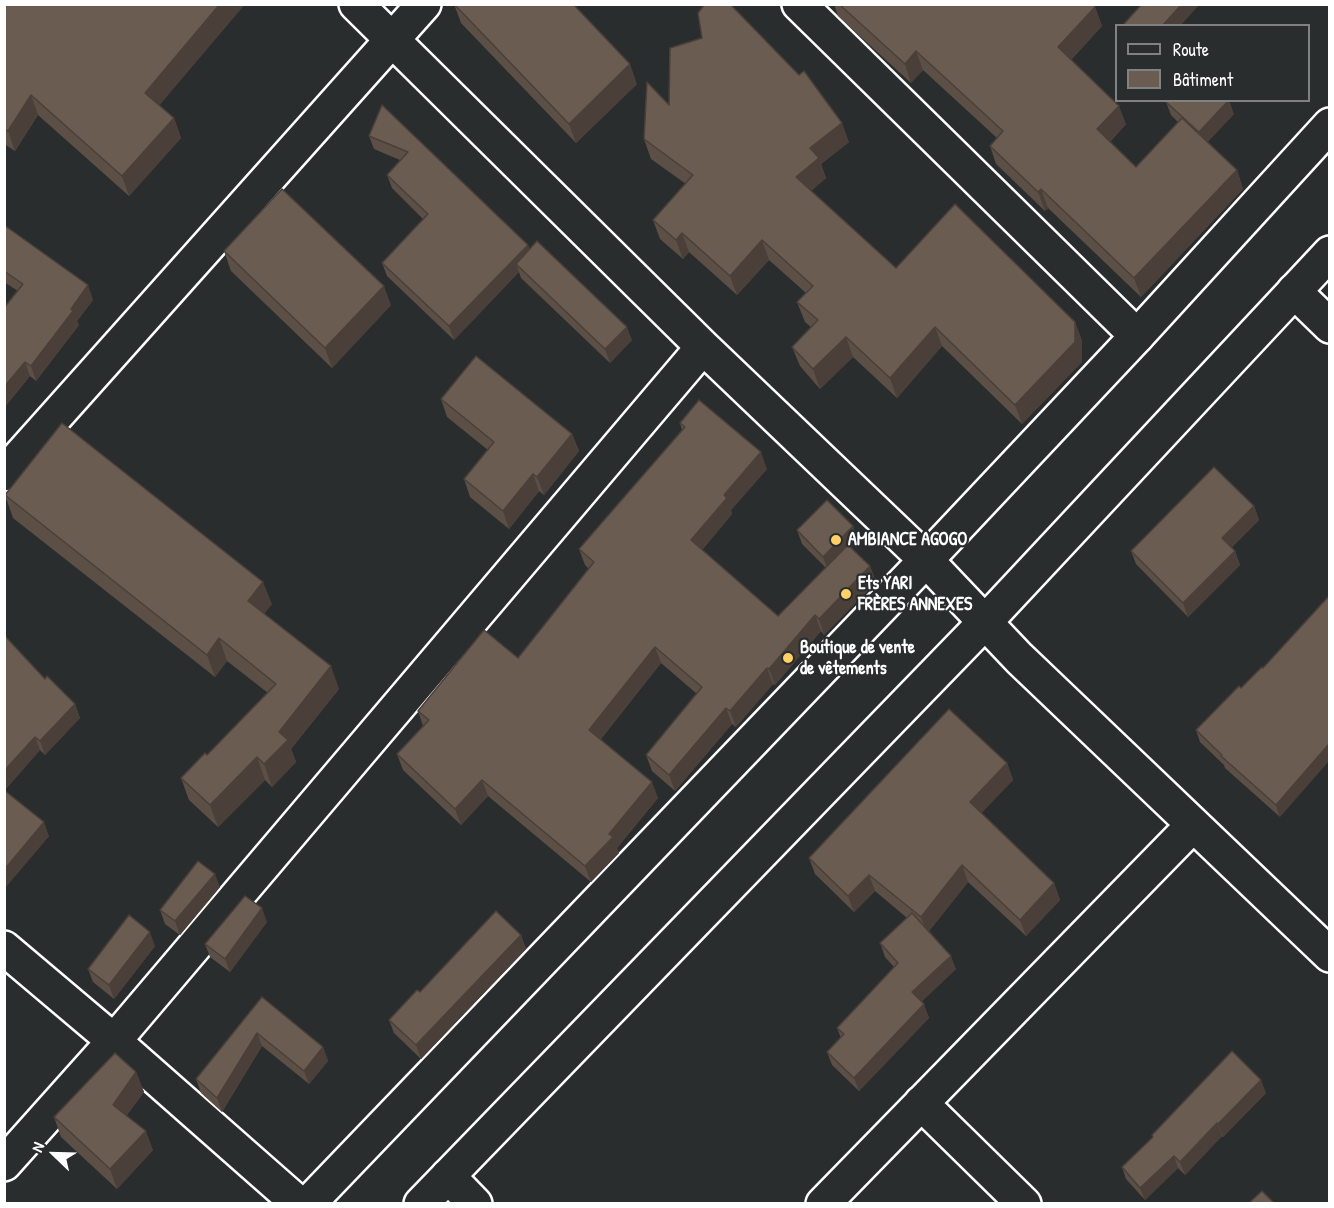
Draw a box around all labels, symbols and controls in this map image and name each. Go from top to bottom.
legend [1115,24,1310,102]
text: Route [1173,37,1209,62]
text: Bâtiment [1173,67,1233,92]
place label: AMBIANCE AGOGO [848,529,967,551]
marker: AMBIANCE AGOGO [829,533,843,547]
place label: Ets YARI FRÈRES ANNEXES [858,573,972,616]
marker: Ets YARI FRÈRES ANNEXES [839,587,853,601]
place label: Boutique de vente de vêtements [800,637,915,680]
marker: Boutique de vente de vêtements [781,651,795,665]
north arrow [24,1124,84,1184]
text: N [26,1139,49,1155]

